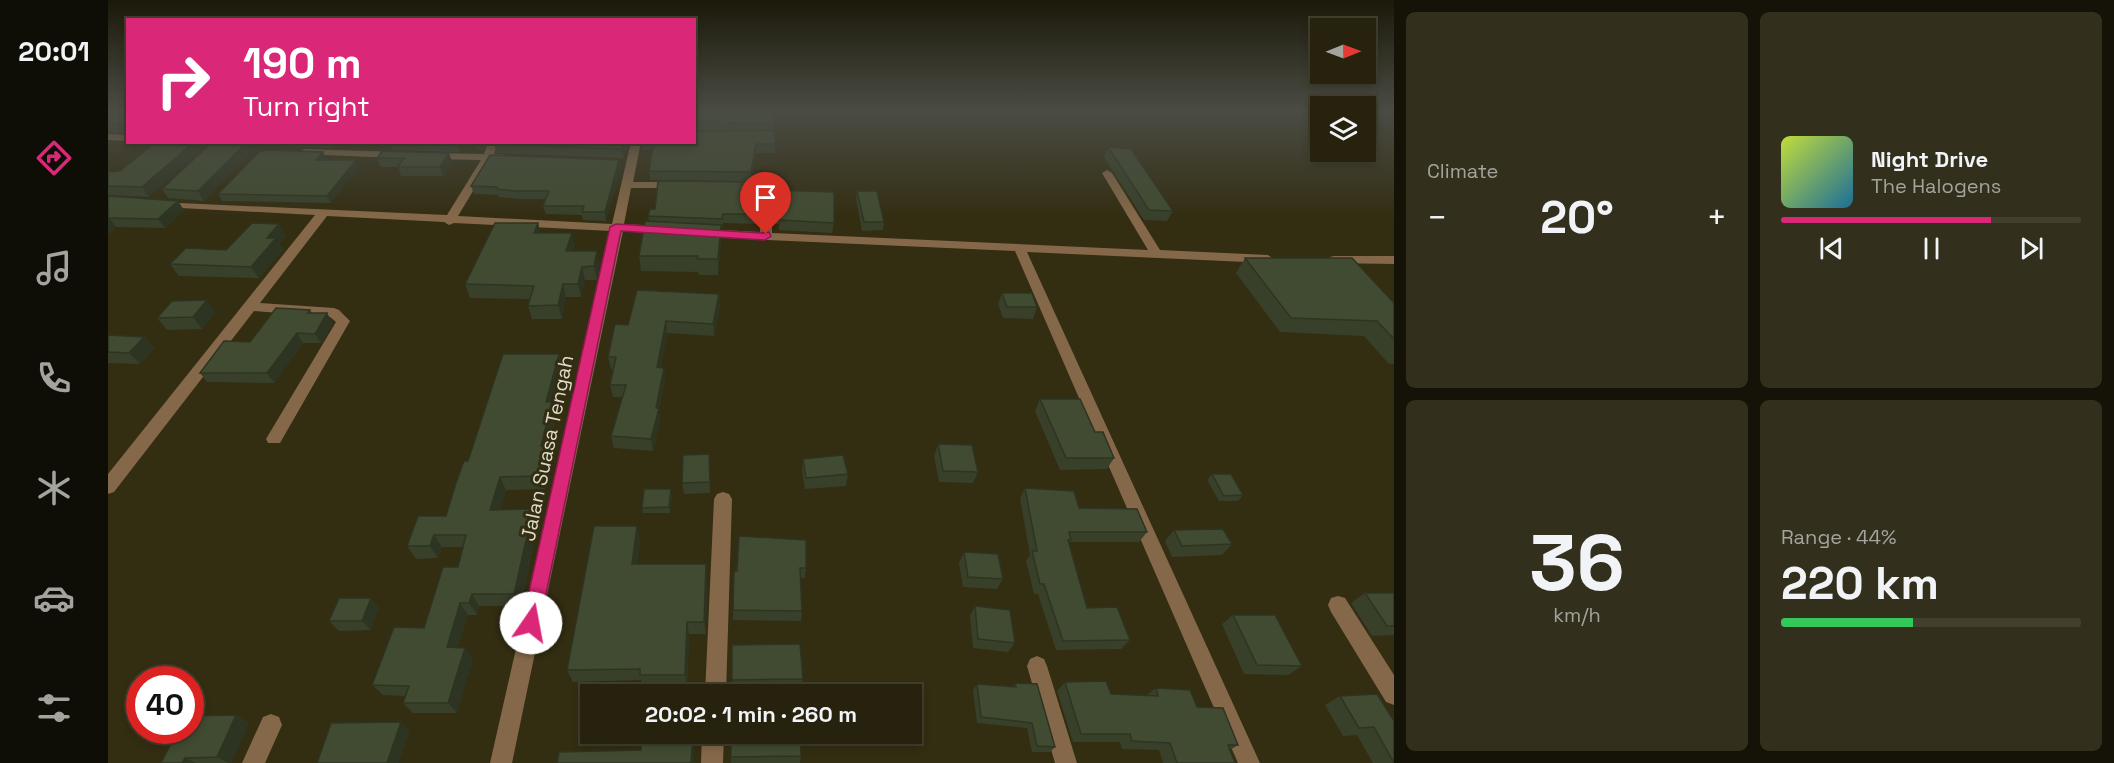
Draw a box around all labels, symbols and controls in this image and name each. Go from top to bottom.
north arrow [1310,18,1376,84]
map controls [1310,18,1376,162]
text: 20:01 [18,34,90,69]
text: 190 m [243,37,362,90]
icon: right [144,42,222,120]
text: Turn right [243,89,370,124]
button: layers [1310,96,1376,162]
icon: directions [33,137,75,179]
text: Night Drive [1871,145,1988,173]
text: Climate [1427,158,1498,184]
pin [740,172,791,234]
text: The Halogens [1871,173,2001,199]
icon: arrive [749,181,782,214]
text: 20° [1540,189,1614,246]
text: − [1427,197,1447,239]
text: + [1707,197,1727,239]
icon: previous [1815,232,1848,265]
icon: pause [1915,232,1948,265]
icon: next [2015,232,2048,265]
icon: music [33,247,75,289]
street label: Jalan Suasa Tengah [515,353,579,543]
icon: phone [33,357,75,399]
icon: climate [33,467,75,509]
text: 36 [1529,513,1625,613]
text: Range · 44% [1781,524,1897,550]
text: 220 km [1781,555,1939,612]
icon: car [33,577,75,619]
position arrow [499,591,563,655]
text: km/h [1553,602,1601,628]
speed limit sign: 40 [126,666,204,744]
icon: filters [33,687,75,729]
text: 20:02 · 1 min · 260 m [645,700,857,728]

